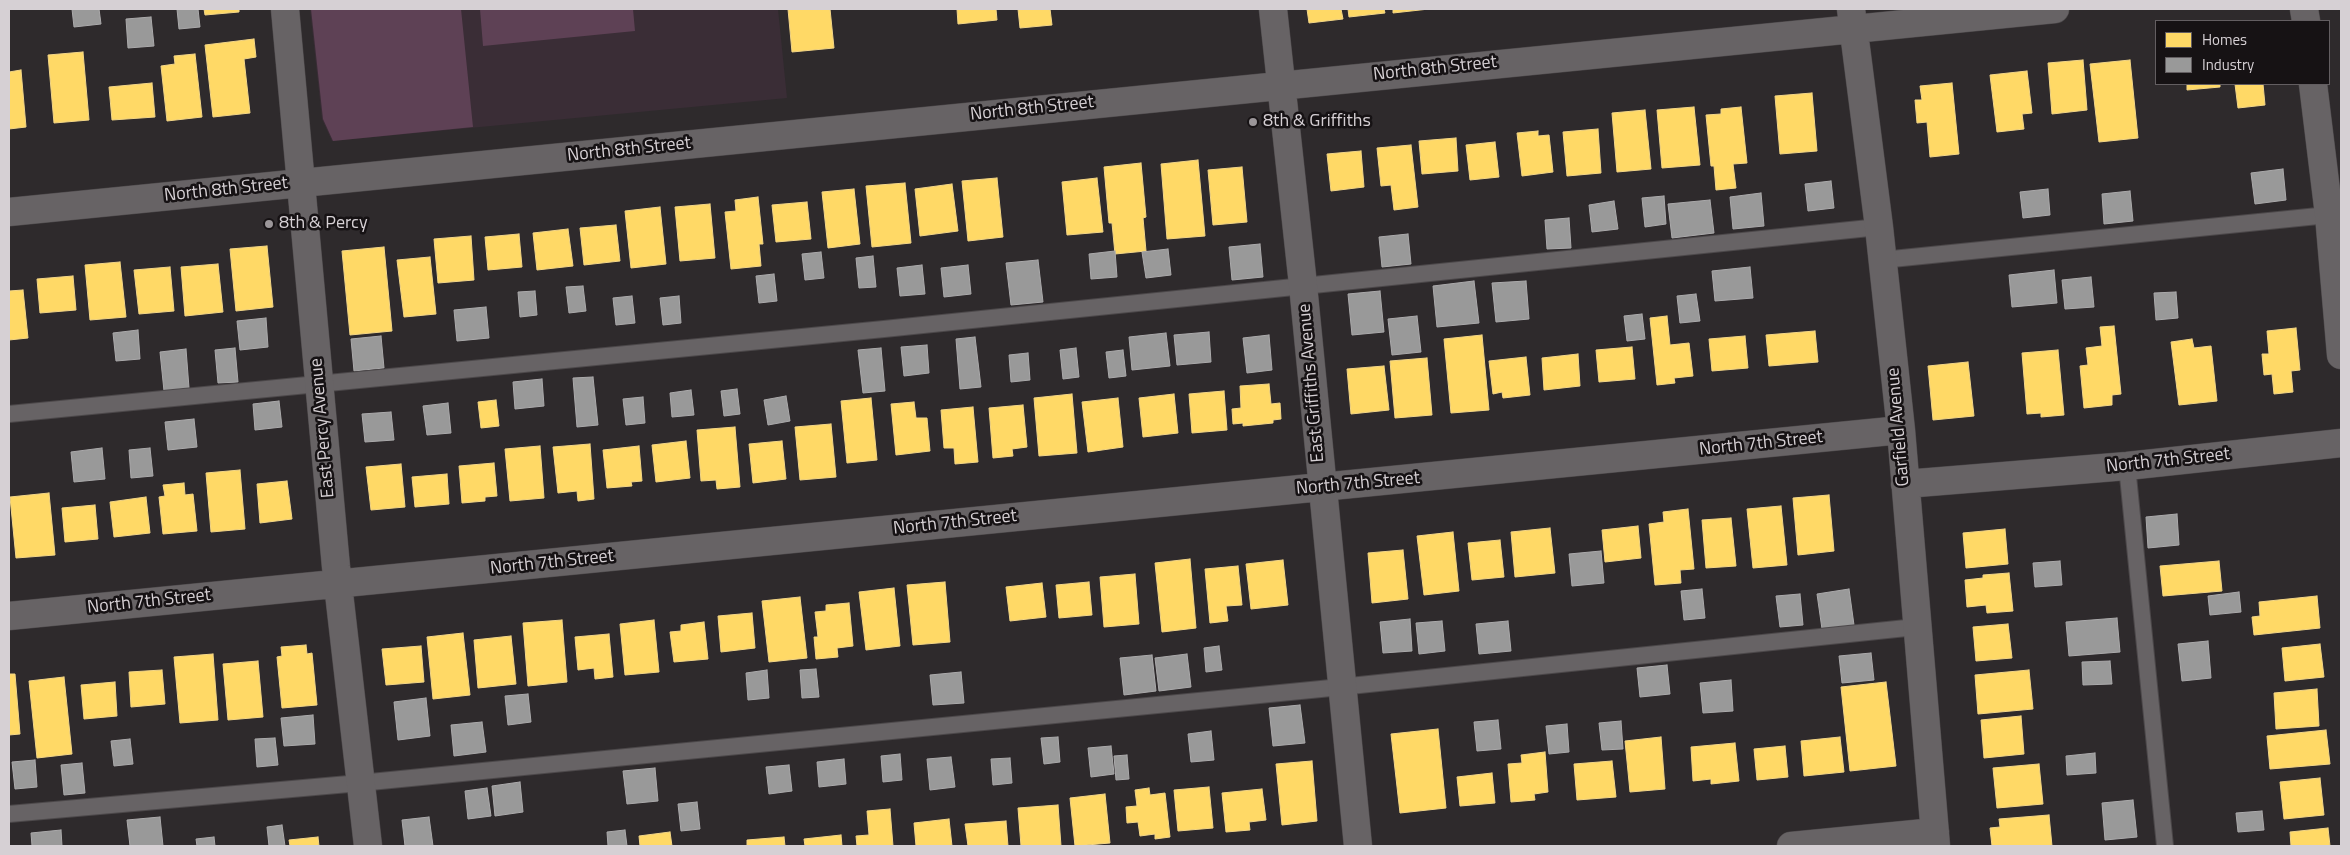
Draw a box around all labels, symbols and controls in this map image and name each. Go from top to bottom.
legend [2155,20,2330,85]
text: Homes [2202,28,2247,51]
street label: North 8th Street [1372,52,1498,86]
text: Industry [2202,53,2254,76]
street label: North 8th Street [969,92,1095,126]
place label: 8th & Griffiths [1263,111,1371,133]
marker: 8th & Griffiths [1247,116,1259,128]
street label: North 8th Street [566,133,692,167]
street label: North 8th Street [163,173,289,207]
place label: 8th & Percy [279,213,368,235]
marker: 8th & Percy [263,218,275,230]
street label: East Griffiths Avenue [1294,303,1330,463]
street label: East Percy Avenue [306,357,340,499]
street label: Garfield Avenue [1883,367,1915,487]
street label: North 7th Street [1698,427,1824,461]
street label: North 7th Street [2105,444,2231,478]
street label: North 7th Street [1295,468,1421,500]
street label: North 7th Street [892,506,1018,540]
street label: North 7th Street [489,546,615,580]
street label: North 7th Street [86,585,212,619]

